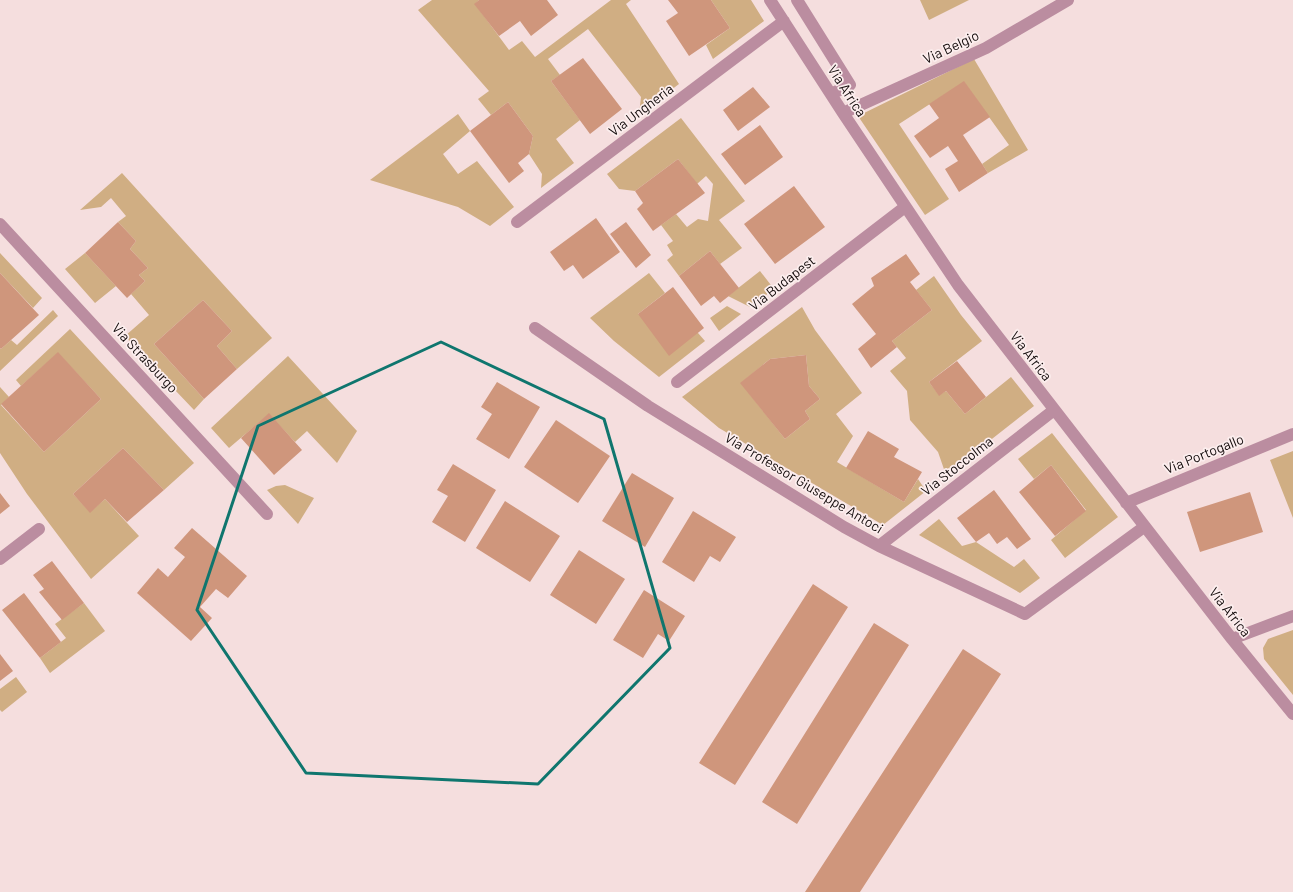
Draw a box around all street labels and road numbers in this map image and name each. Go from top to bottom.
street label: Via Belgio [920,26,982,67]
street label: Via Africa [824,62,870,120]
street label: Via Ungheria [605,80,676,139]
street label: Via Budapest [745,251,818,314]
street label: Via Strasburgo [109,319,182,396]
street label: Via Africa [1007,328,1056,384]
street label: Via Professor Giuseppe Antoci [722,428,887,537]
street label: Via Portogallo [1162,430,1246,477]
street label: Via Stoccolma [917,432,996,499]
street label: Via Africa [1206,584,1255,640]

